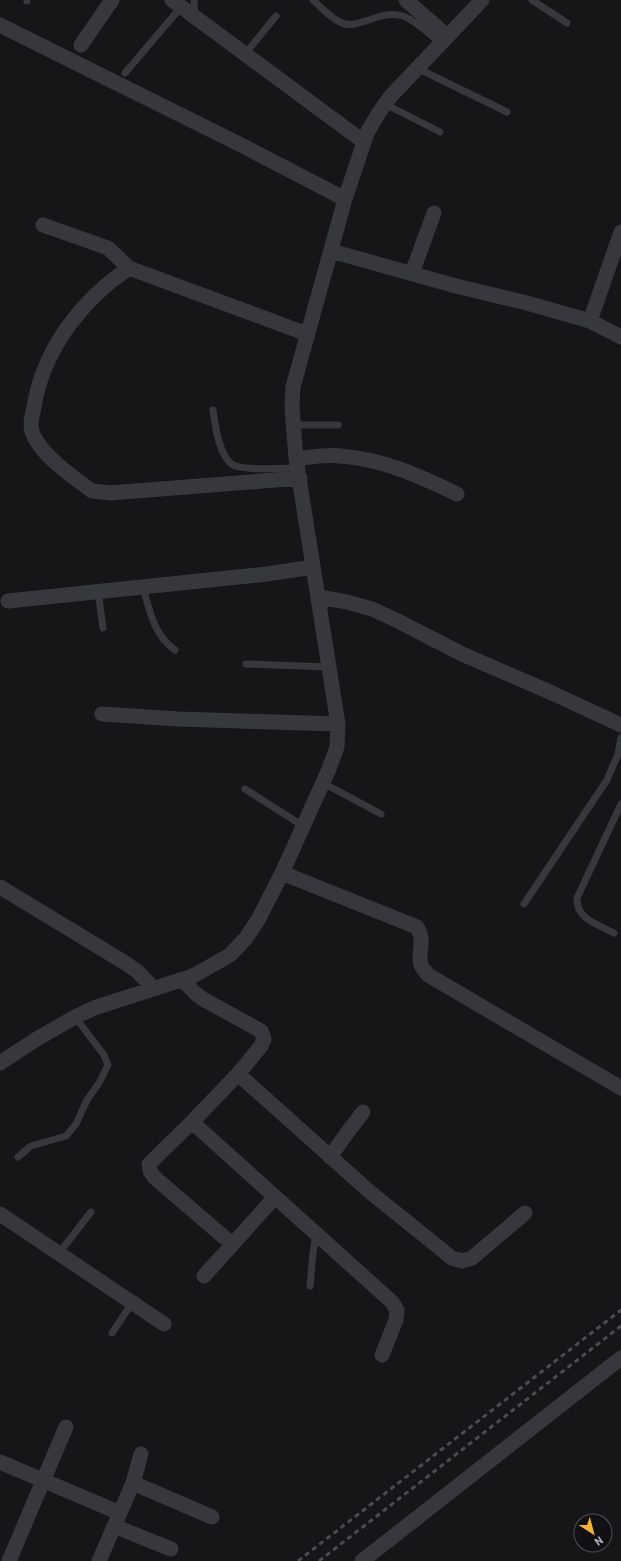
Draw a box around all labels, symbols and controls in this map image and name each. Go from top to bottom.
north arrow [573,1513,613,1553]
text: N [592,1534,606,1549]

